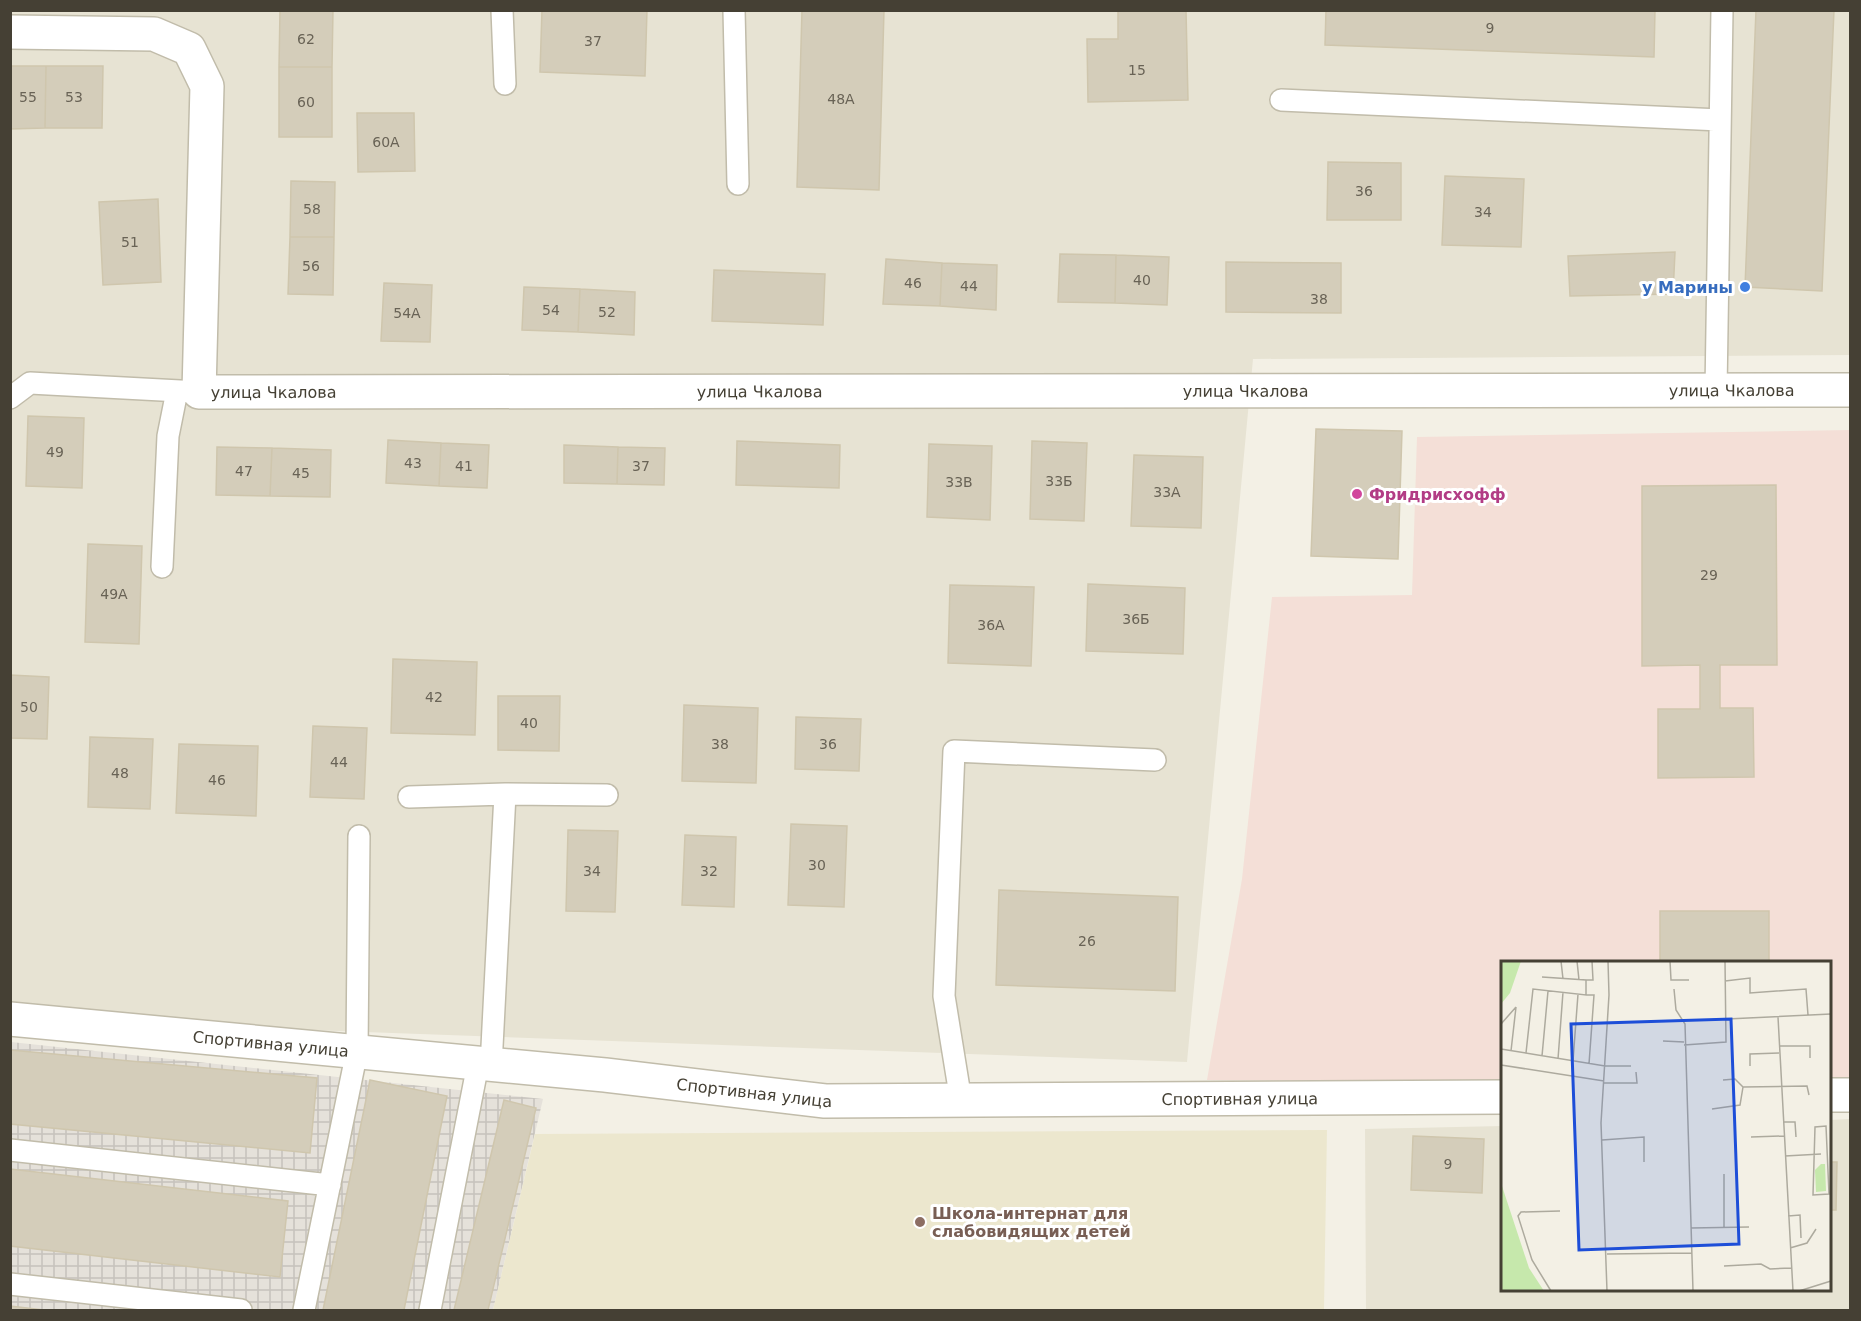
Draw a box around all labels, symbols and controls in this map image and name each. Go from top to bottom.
house number: 9 [1486,20,1494,36]
house number: 62 [297,31,315,47]
house number: 37 [584,33,602,49]
house number: 15 [1128,62,1146,78]
house number: 55 [19,89,37,105]
house number: 53 [65,89,83,105]
house number: 48А [827,91,855,107]
house number: 60 [297,94,315,110]
house number: 60А [372,134,400,150]
house number: 36 [1355,183,1373,199]
house number: 58 [303,201,321,217]
house number: 34 [1474,204,1492,220]
house number: 51 [121,234,139,250]
house number: 56 [302,258,320,274]
house number: 40 [1133,272,1151,288]
house number: 46 [904,275,922,291]
house number: 44 [960,278,978,294]
place label: у Марины [1642,278,1733,297]
marker: у Марины [1738,280,1752,294]
house number: 38 [1310,291,1328,307]
house number: 54 [542,302,560,318]
house number: 52 [598,304,616,320]
house number: 54А [393,305,421,321]
street label: улица Чкалова [1669,381,1794,400]
street label: улица Чкалова [697,382,822,401]
street label: улица Чкалова [1183,382,1308,401]
street label: улица Чкалова [211,383,336,402]
house number: 49 [46,444,64,460]
house number: 43 [404,455,422,471]
house number: 41 [455,458,473,474]
house number: 37 [632,458,650,474]
house number: 47 [235,463,253,479]
house number: 45 [292,465,310,481]
house number: 33Б [1045,473,1073,489]
house number: 33В [945,474,973,490]
house number: 33А [1153,484,1181,500]
place label: Фридрисхофф [1369,485,1506,504]
marker: Фридрисхофф [1350,487,1364,501]
house number: 29 [1700,567,1718,583]
house number: 49А [100,586,128,602]
house number: 36Б [1122,611,1150,627]
house number: 36А [977,617,1005,633]
house number: 42 [425,689,443,705]
house number: 50 [20,699,38,715]
house number: 40 [520,715,538,731]
house number: 38 [711,736,729,752]
house number: 36 [819,736,837,752]
house number: 44 [330,754,348,770]
house number: 48 [111,765,129,781]
house number: 46 [208,772,226,788]
house number: 30 [808,857,826,873]
house number: 34 [583,863,601,879]
house number: 32 [700,863,718,879]
house number: 26 [1078,933,1096,949]
inset map [1501,961,1831,1291]
street label: Спортивная улица [192,1027,350,1061]
street label: Спортивная улица [675,1075,832,1111]
street label: Спортивная улица [1161,1089,1318,1109]
house number: 9 [1444,1156,1452,1172]
place label: Школа-интернат для слабовидящих детей [932,1204,1131,1241]
marker: Школа-интернат для слабовидящих детей [913,1215,927,1229]

